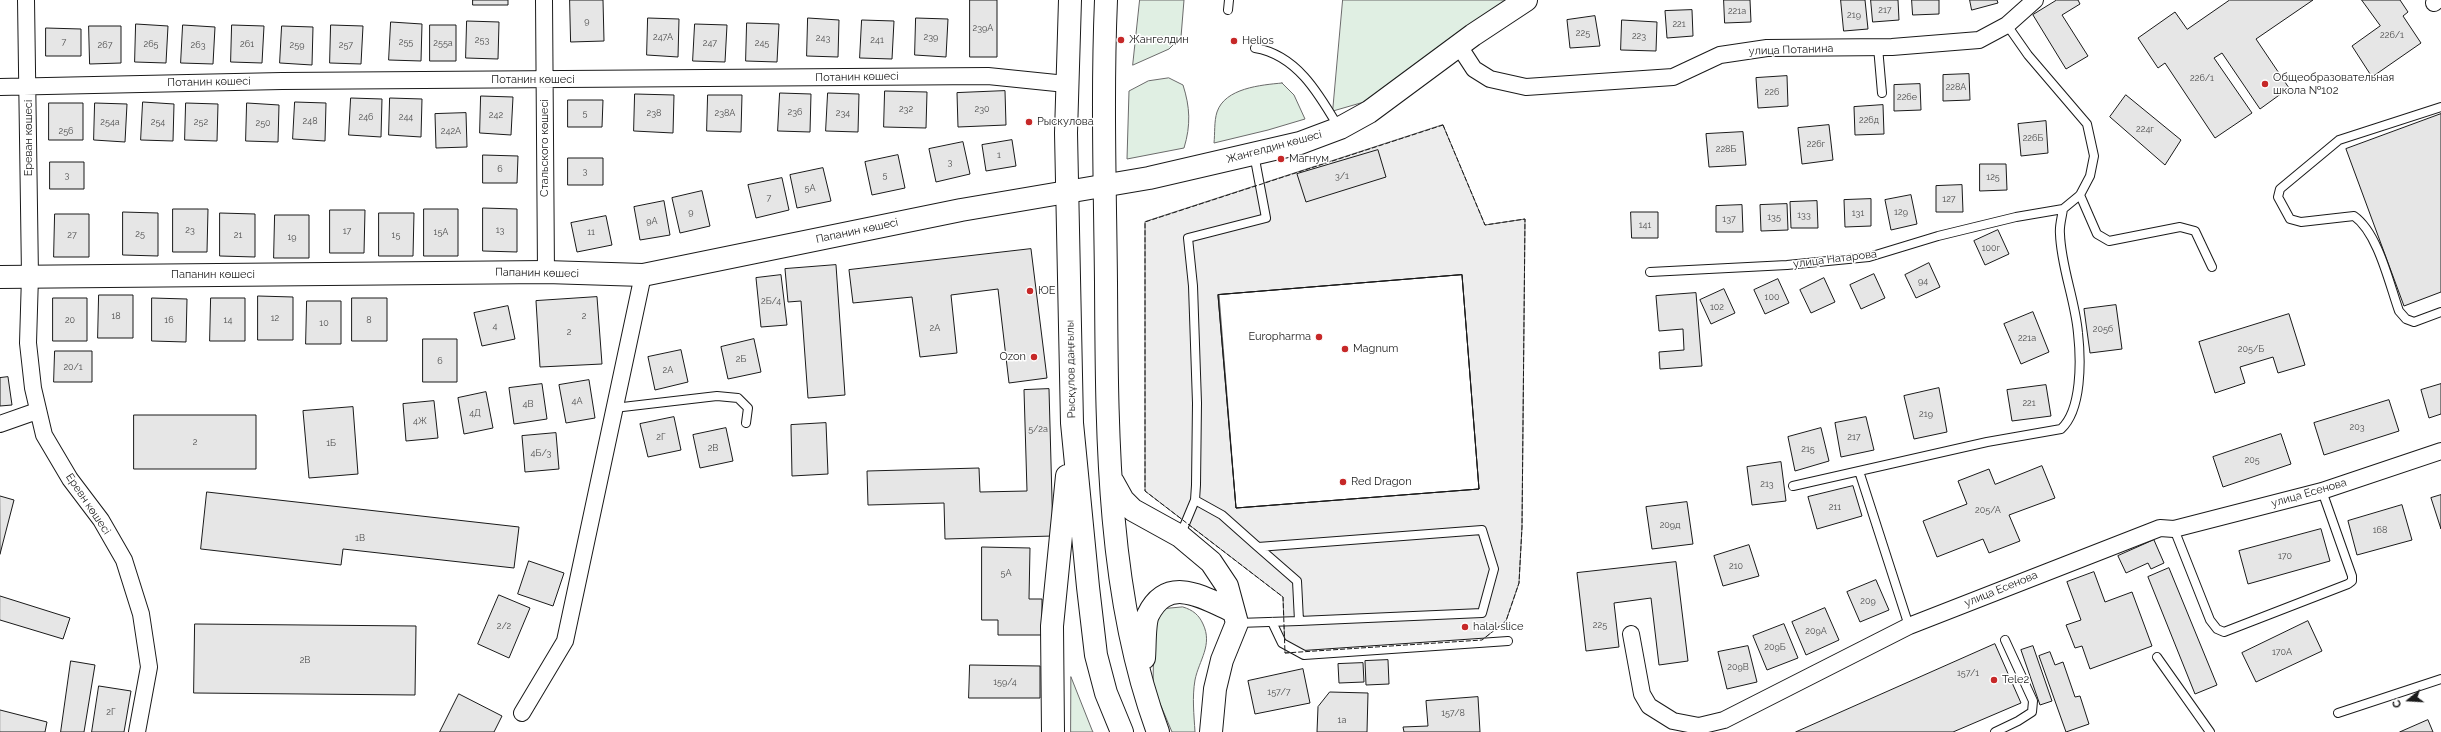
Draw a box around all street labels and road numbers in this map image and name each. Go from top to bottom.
street label: улица Потанина [1748,42,1834,58]
street label: Потанин көшесі [815,70,899,84]
street label: Потанин көшесі [491,73,575,87]
street label: Потанин көшесі [167,75,251,89]
street label: Стальского көшесі [538,99,552,197]
street label: Ереван көшесі [22,100,36,176]
street label: Жангелдин көшесі [1225,128,1323,166]
street label: Папанин көшесі [815,216,899,246]
street label: улица Натарова [1792,247,1878,271]
street label: Папанин көшесі [495,266,579,280]
street label: Папанин көшесі [171,268,255,282]
street label: Рысқұлов даңғылы [1064,320,1078,418]
street label: Еревн көшесі [63,471,113,537]
street label: улица Есенова [2270,476,2348,510]
street label: улица Есенова [1962,568,2040,610]

